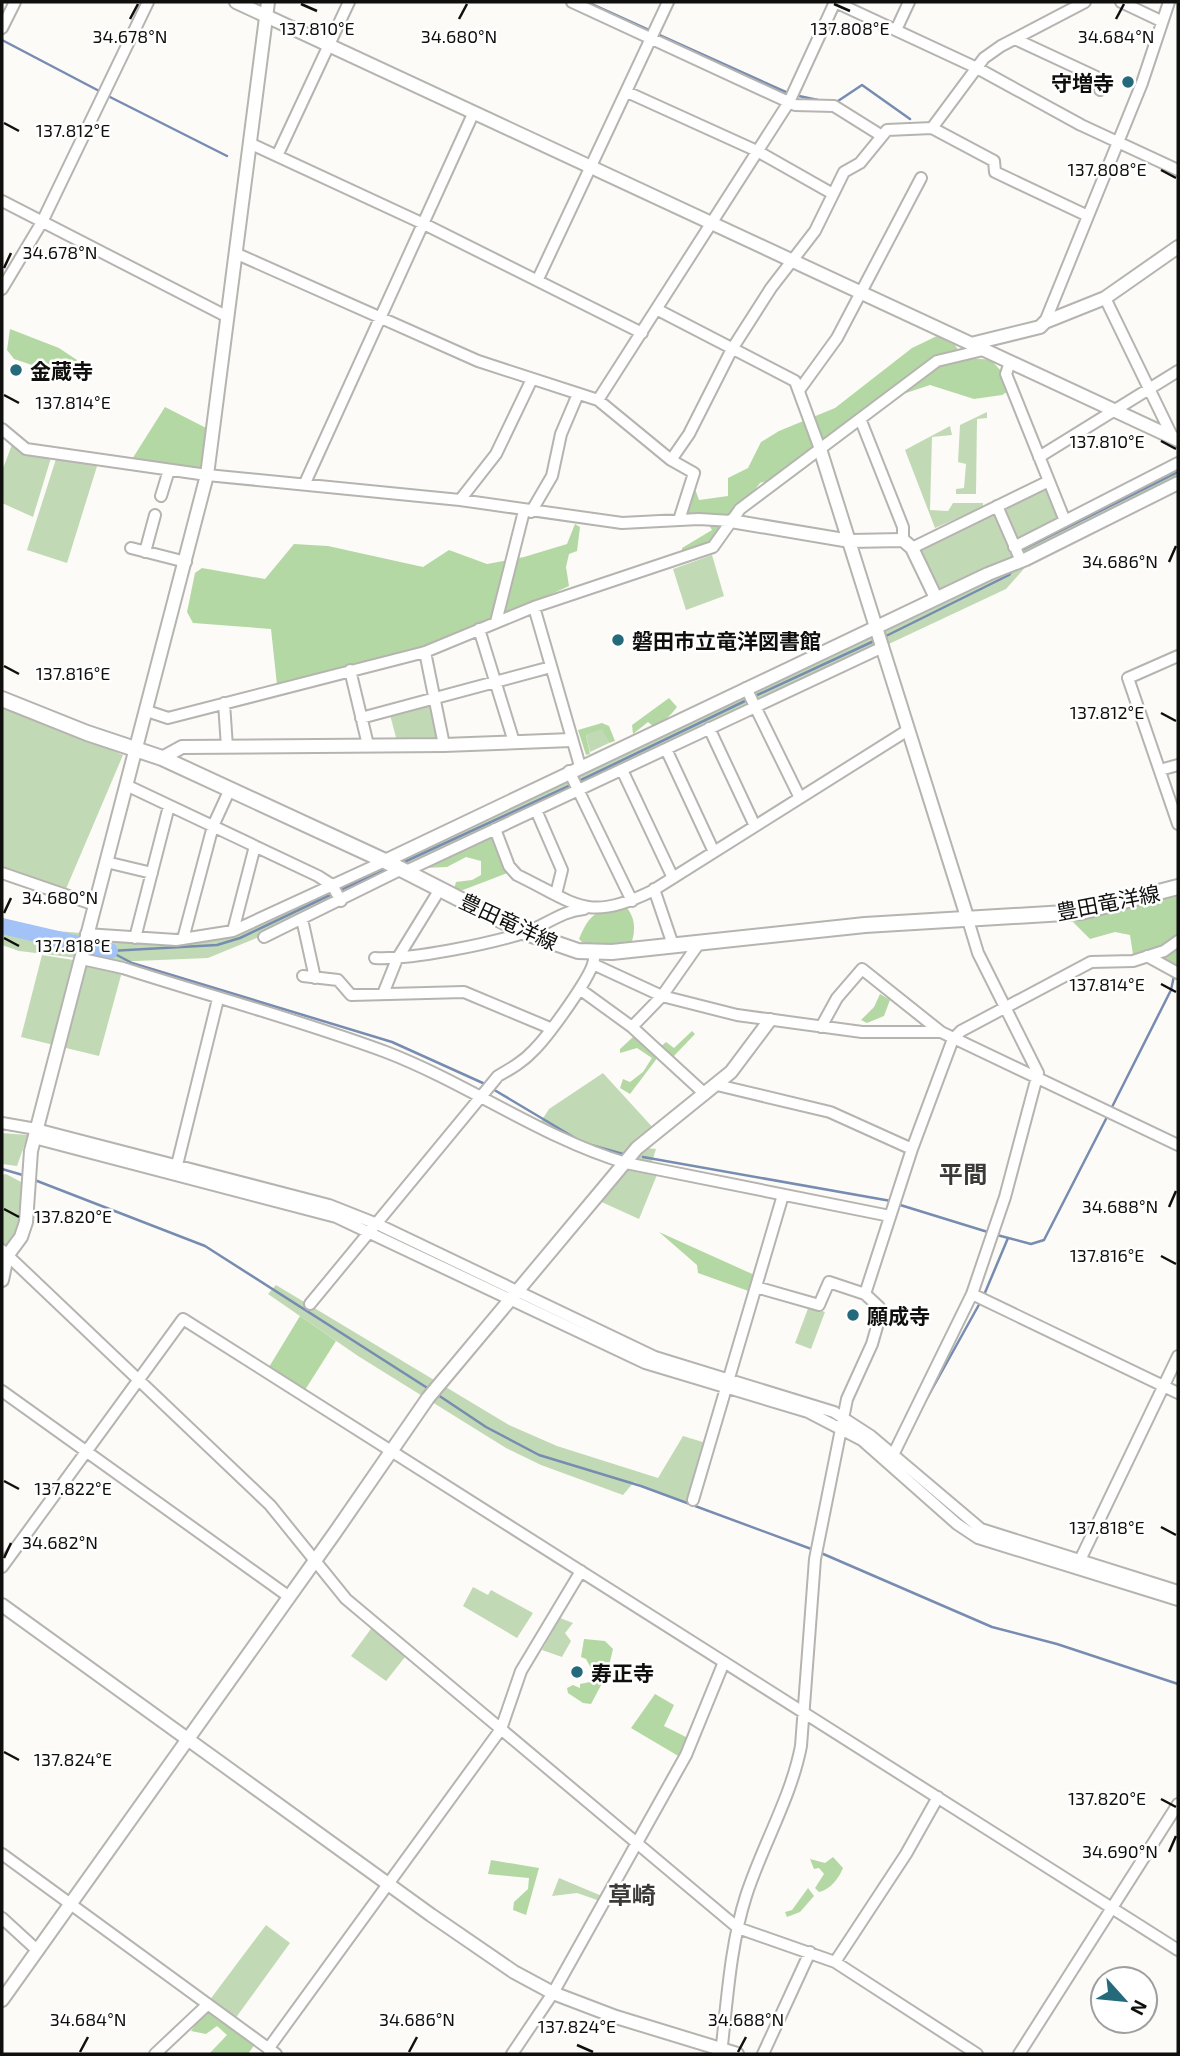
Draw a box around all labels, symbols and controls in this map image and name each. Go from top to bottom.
text: 137.810°E [279,17,355,39]
text: 137.808°E [810,17,890,39]
text: 34.678°N [93,25,167,47]
text: 34.680°N [421,25,497,47]
text: 34.684°N [1078,25,1154,47]
place label: 守増寺 [1051,70,1114,95]
marker: 守増寺 [1120,74,1136,90]
text: 137.812°E [36,119,110,141]
text: 137.808°E [1067,158,1147,180]
text: 34.678°N [23,241,97,263]
place label: 金蔵寺 [30,358,93,383]
marker: 金蔵寺 [8,362,24,378]
text: 137.814°E [35,391,111,413]
text: 137.810°E [1069,430,1145,452]
text: 34.686°N [1082,550,1158,572]
place label: 磐田市立竜洋図書館 [632,628,821,653]
marker: 磐田市立竜洋図書館 [610,632,626,648]
text: 137.816°E [36,662,110,684]
text: 137.812°E [1070,701,1144,723]
street label: 豊田竜洋線 [1054,880,1162,924]
text: 34.680°N [22,886,98,908]
street label: 豊田竜洋線 [456,887,562,955]
text: 137.818°E [35,934,111,956]
text: 137.814°E [1069,973,1145,995]
district label: 平間 [939,1159,987,1188]
text: 34.688°N [1082,1195,1158,1217]
text: 137.820°E [34,1205,112,1227]
text: 137.816°E [1070,1244,1144,1266]
place label: 願成寺 [867,1303,930,1328]
marker: 願成寺 [845,1307,861,1323]
text: 137.822°E [34,1477,112,1499]
text: 137.818°E [1069,1516,1145,1538]
text: 34.682°N [22,1531,98,1553]
place label: 寿正寺 [591,1660,654,1685]
marker: 寿正寺 [569,1664,585,1680]
text: 137.824°E [34,1748,112,1770]
text: 137.820°E [1068,1787,1146,1809]
text: 34.690°N [1082,1840,1158,1862]
district label: 草崎 [608,1880,656,1909]
north arrow [1089,1965,1159,2035]
text: N [1126,1997,1153,2019]
text: 34.684°N [50,2008,126,2030]
text: 34.686°N [379,2008,455,2030]
text: 34.688°N [708,2008,784,2030]
text: 137.824°E [538,2015,616,2037]

